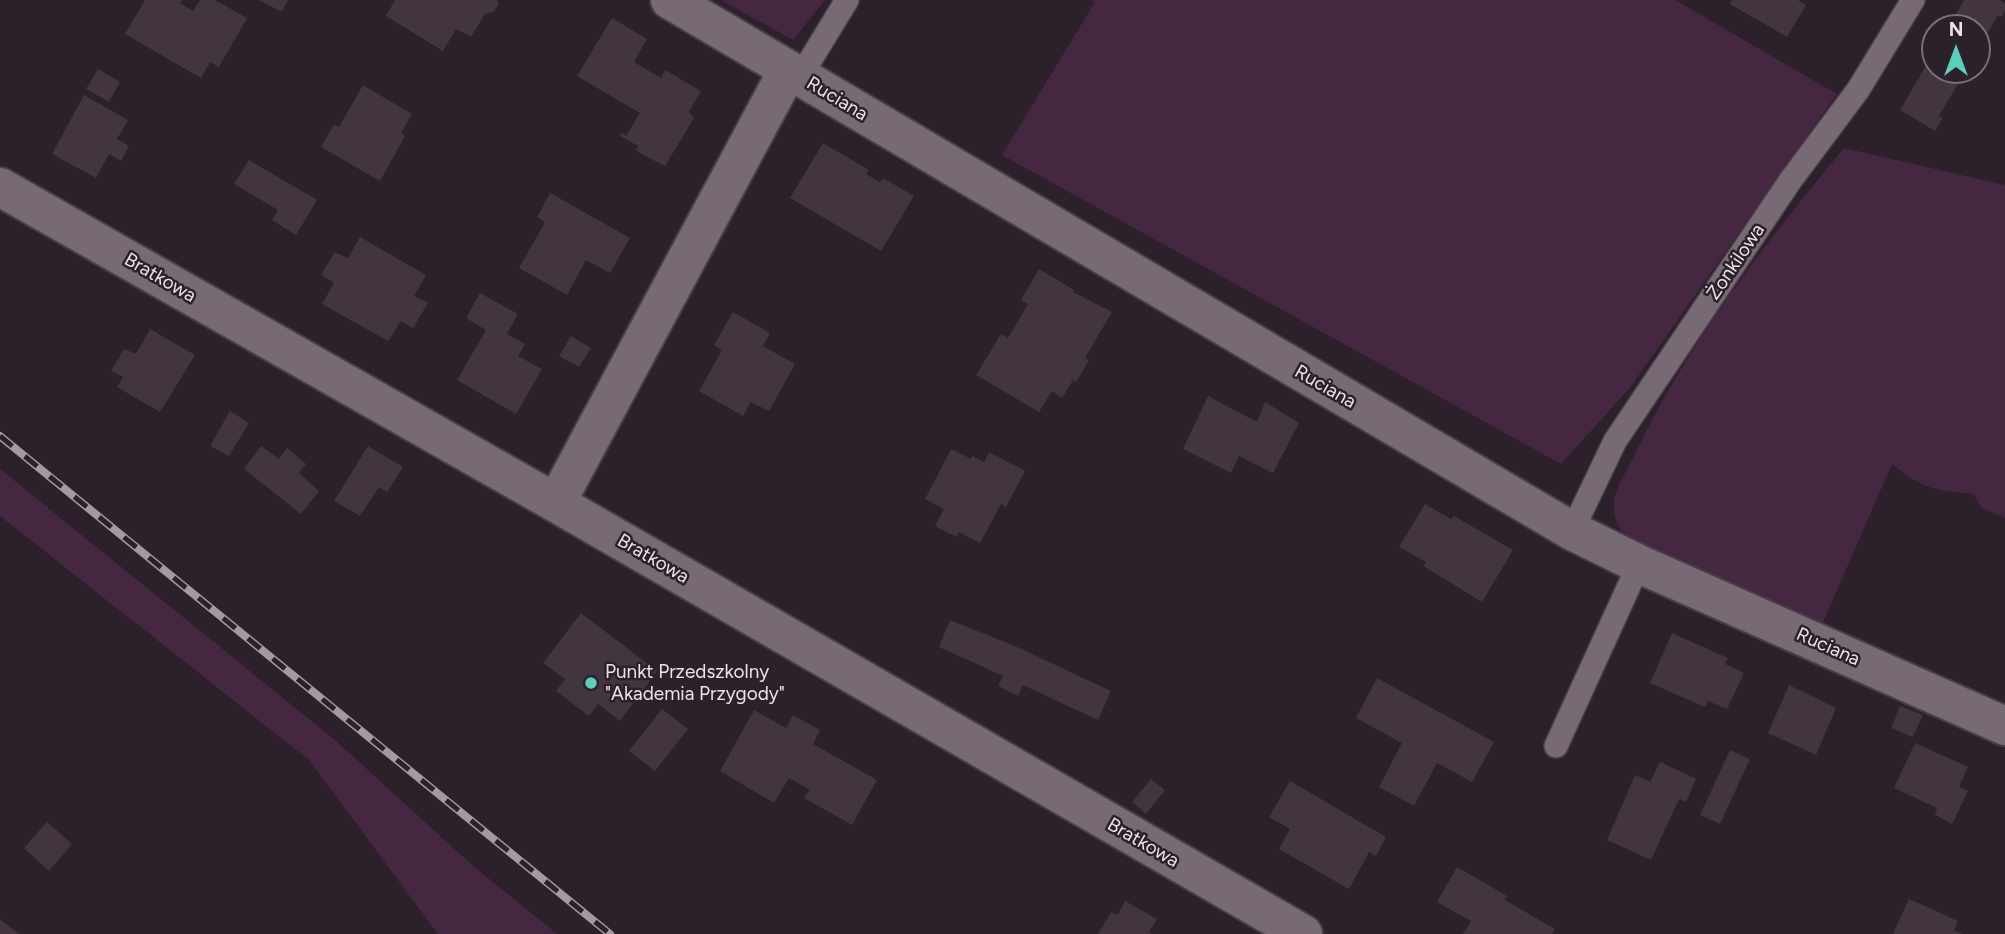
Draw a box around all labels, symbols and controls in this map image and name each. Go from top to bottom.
north arrow [1921,14,1991,84]
text: N [1949,18,1963,41]
street label: Ruciana [802,72,872,126]
street label: Żonkilowa [1702,220,1770,304]
street label: Bratkowa [120,248,200,308]
street label: Ruciana [1290,360,1360,414]
street label: Bratkowa [613,529,693,589]
street label: Ruciana [1793,623,1863,671]
place label: Punkt Przedszkolny "Akademia Przygody" [605,661,785,705]
marker: Punkt Przedszkolny "Akademia Przygody" [583,675,599,691]
street label: Bratkowa [1103,813,1183,873]

